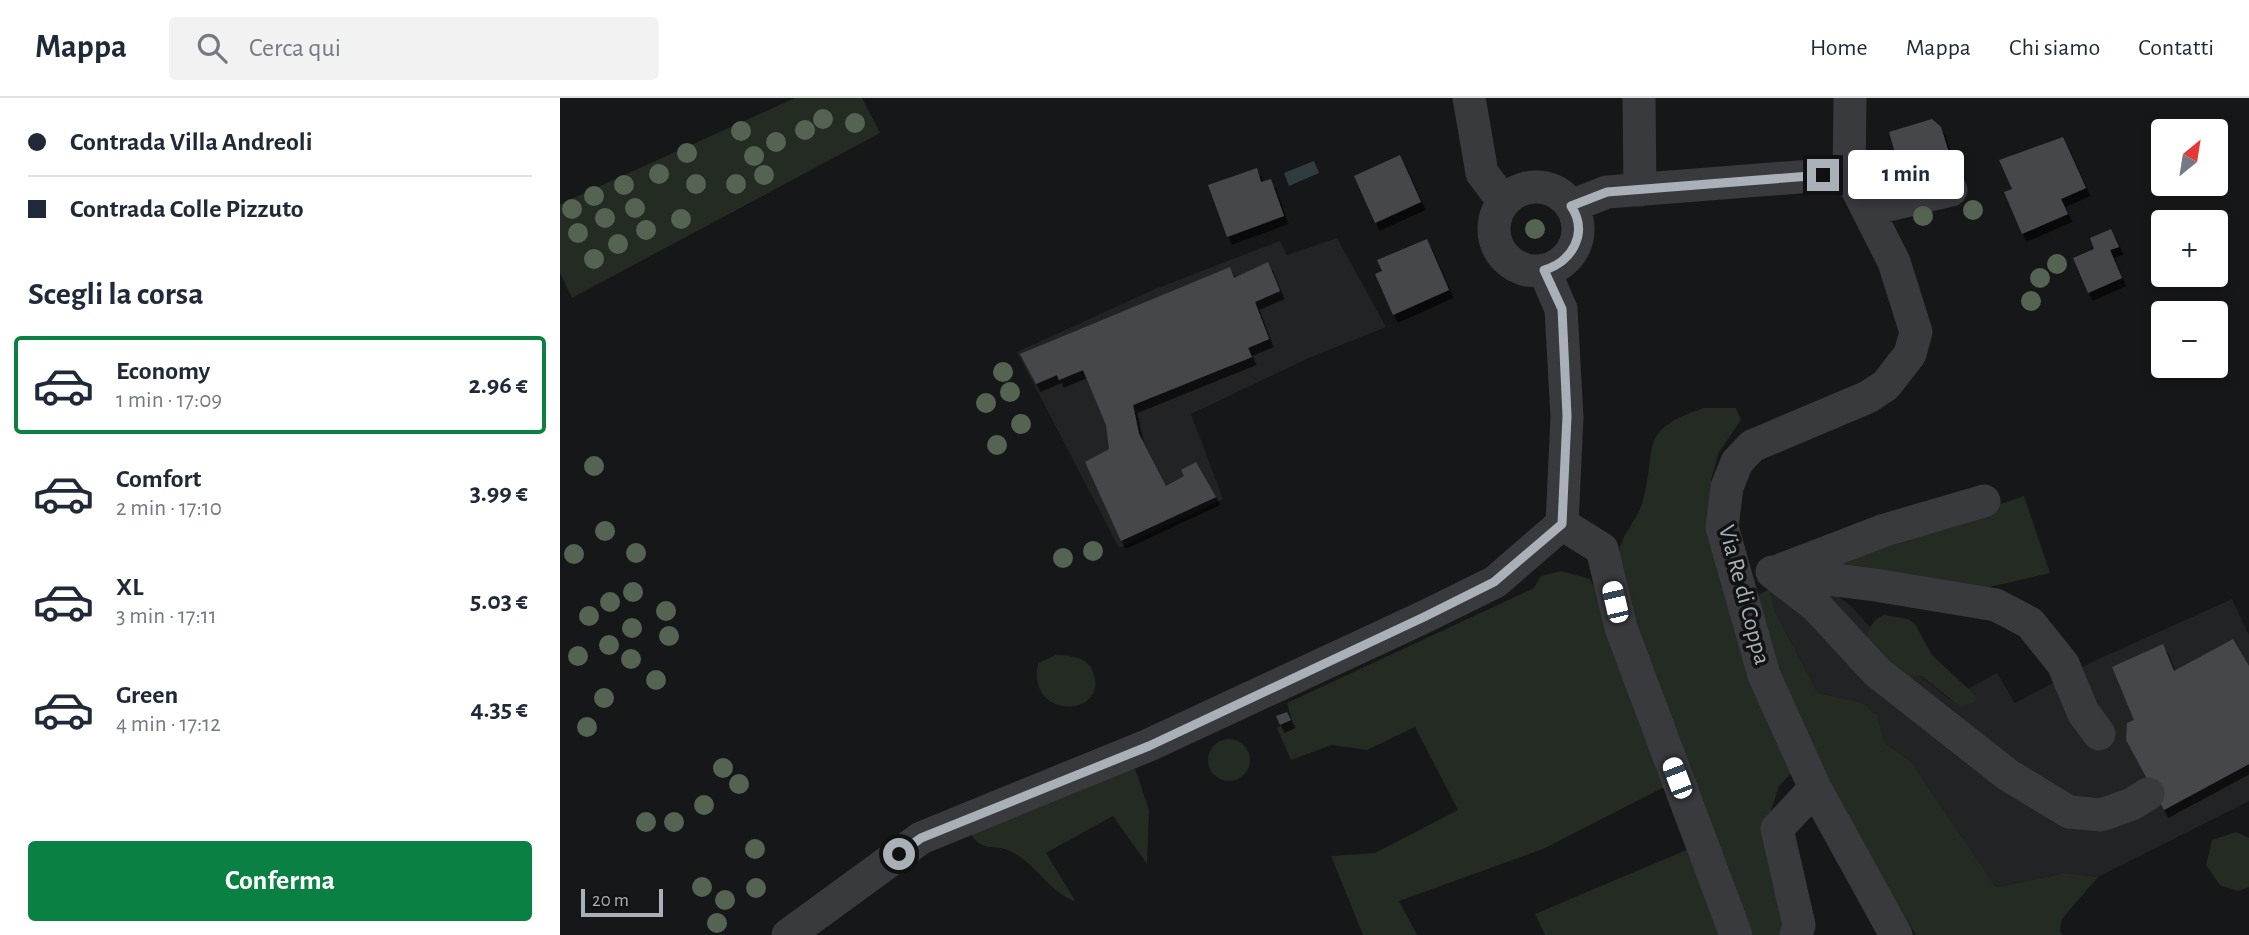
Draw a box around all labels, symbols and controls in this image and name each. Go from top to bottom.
search box [169,17,659,80]
icon: search [193,29,231,67]
text: Mappa [35,31,127,64]
text: Cerca qui [249,35,341,61]
text: Home [1810,36,1868,60]
text: Mappa [1906,36,1971,60]
text: Chi siamo [2009,36,2100,60]
text: Contatti [2138,36,2214,60]
north arrow [2151,119,2228,196]
map controls [2151,119,2228,378]
text: Contrada Villa Andreoli [70,129,312,155]
callout: 1 min [1848,150,1963,200]
route end [1807,159,1839,191]
text: 1 min [1882,163,1930,186]
text: Contrada Colle Pizzuto [70,196,304,222]
button: + [2151,210,2228,287]
text: Scegli la corsa [28,278,204,310]
button: − [2151,301,2228,378]
icon: car [32,354,95,417]
text: Economy [116,358,210,384]
text: 2.96 € [469,372,528,398]
text: 1 min · 17:09 [116,389,222,412]
icon: car [32,462,95,525]
text: Comfort [116,466,201,492]
text: 3.99 € [470,480,528,506]
text: 2 min · 17:10 [116,497,222,520]
street label: Via Re di Coppa [1714,523,1774,667]
icon: car [32,570,95,633]
text: XL [116,574,143,600]
car [1601,579,1630,625]
text: 5.03 € [470,588,528,614]
text: 3 min · 17:11 [116,605,217,628]
icon: car [32,678,95,741]
text: Green [116,682,178,708]
text: 4.35 € [470,696,528,722]
text: 4 min · 17:12 [116,713,221,736]
car [1660,755,1695,801]
route start [883,838,915,870]
button: Conferma [28,841,532,921]
scale bar [581,886,663,918]
text: 20 m [592,891,629,910]

